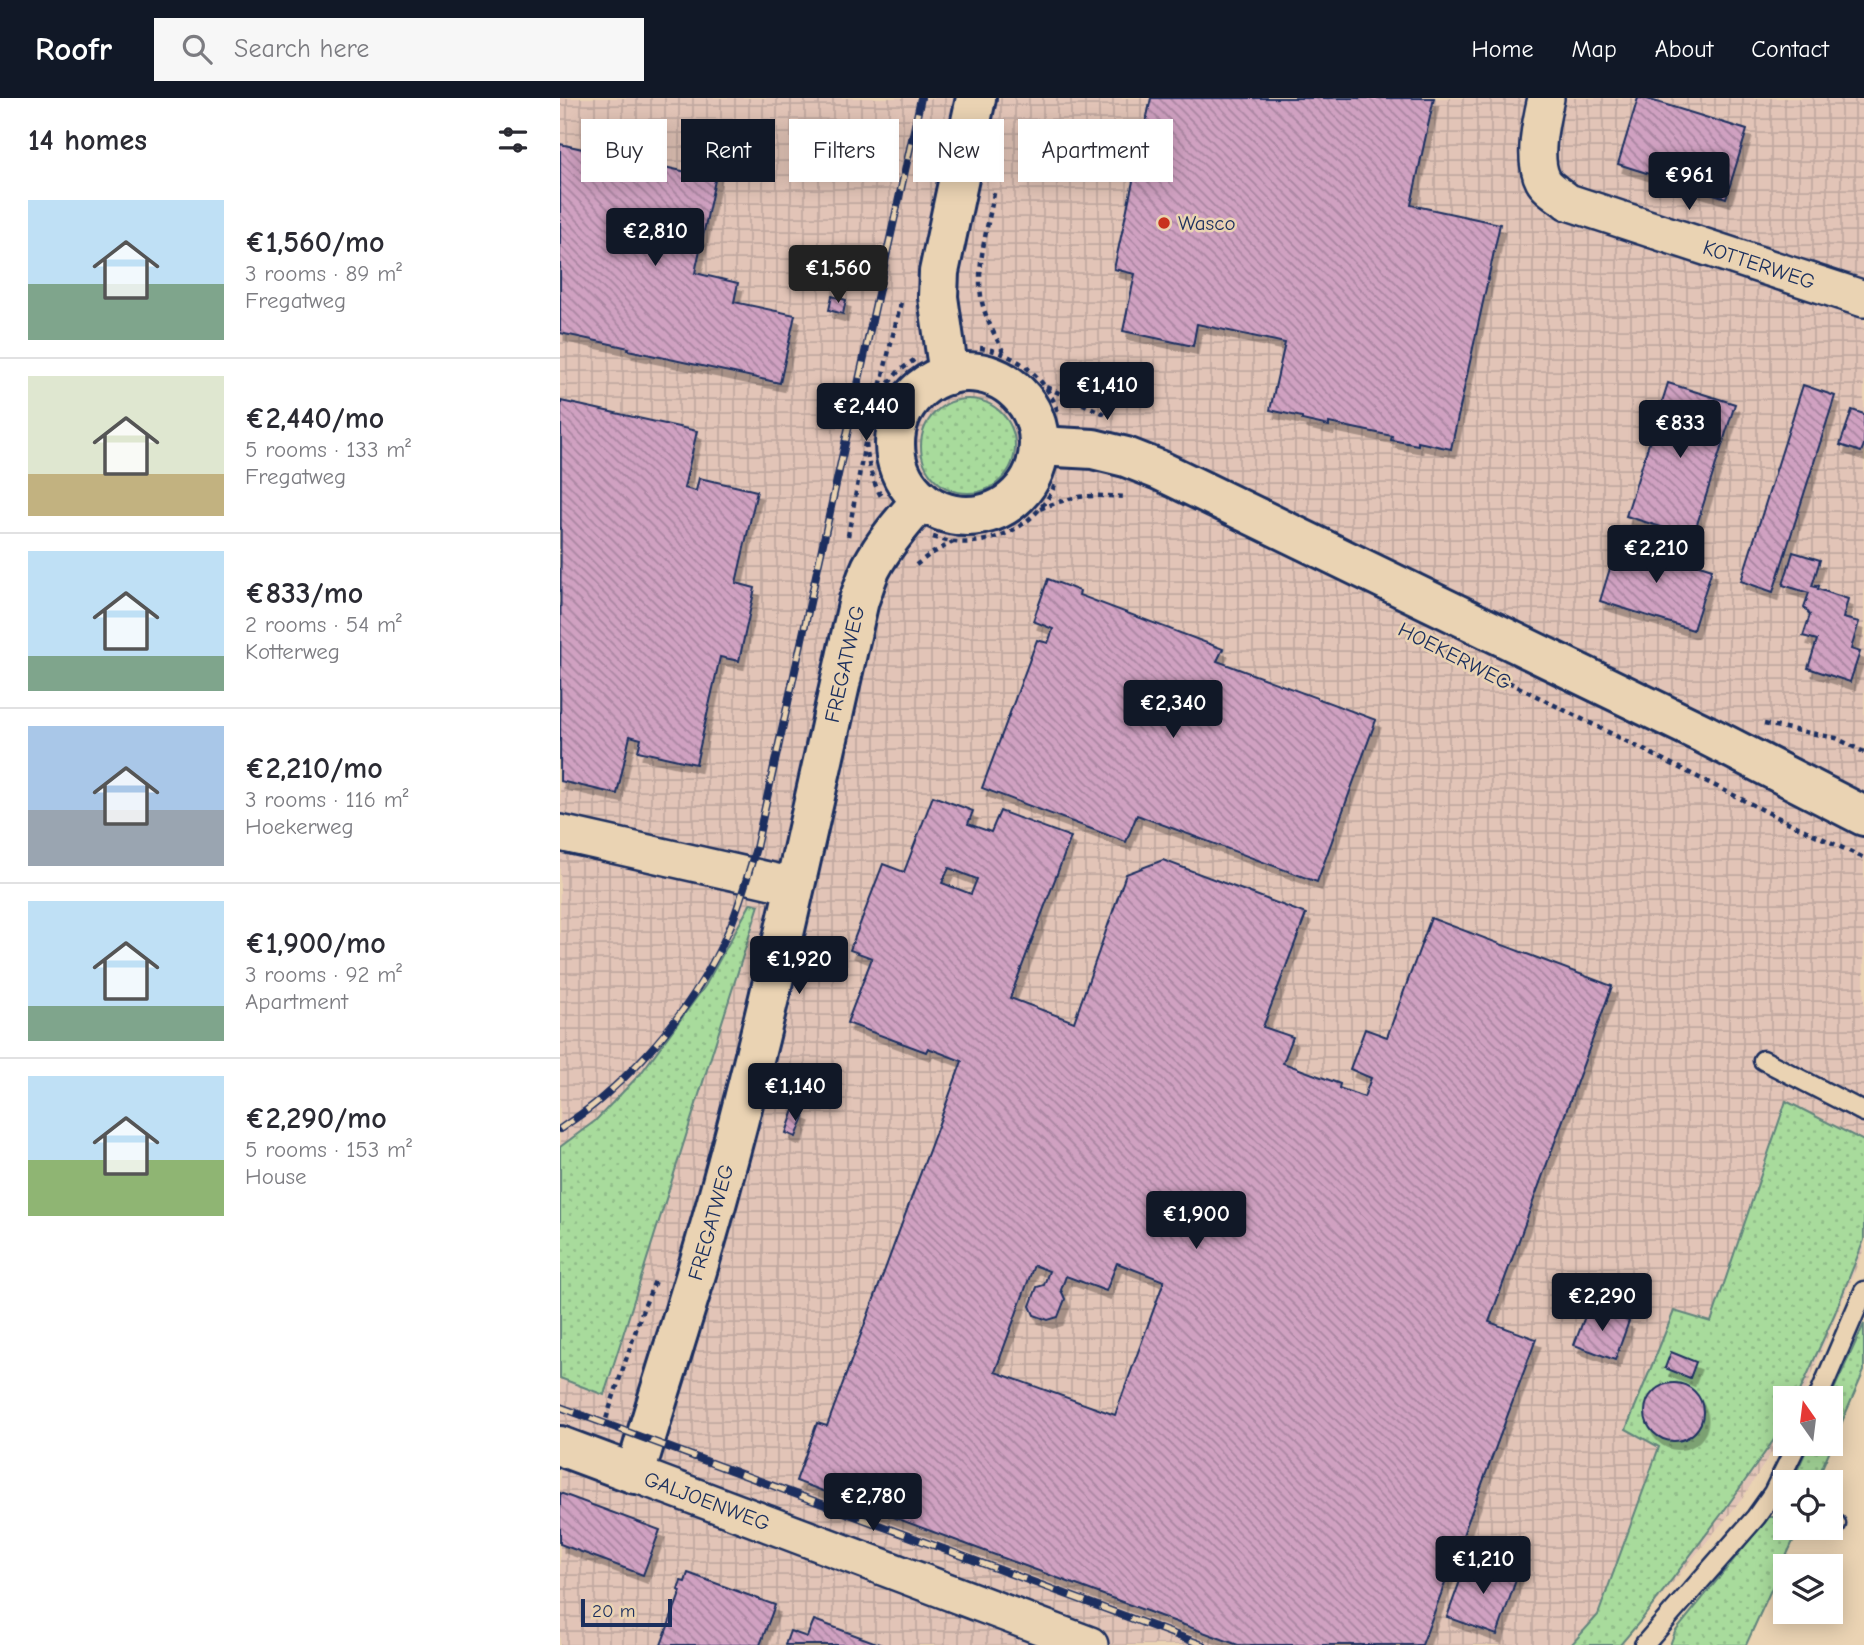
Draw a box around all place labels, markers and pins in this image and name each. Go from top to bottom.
pin: €961 [1648,152,1730,212]
pin: €2,810 [598,208,712,268]
place label: Wasco [1178,211,1236,235]
marker: Wasco [1156,215,1172,231]
pin: €1,560 [781,246,895,305]
pin: €1,410 [1050,362,1164,422]
pin: €2,440 [809,384,923,443]
pin: €833 [1639,400,1721,460]
pin: €2,210 [1599,526,1713,585]
pin: €2,340 [1116,680,1230,740]
pin: €1,920 [742,936,856,996]
pin: €1,140 [738,1063,852,1123]
pin: €1,900 [1139,1192,1253,1251]
pin: €2,290 [1545,1274,1659,1333]
pin: €2,780 [816,1474,930,1533]
pin: €1,210 [1426,1536,1540,1596]

